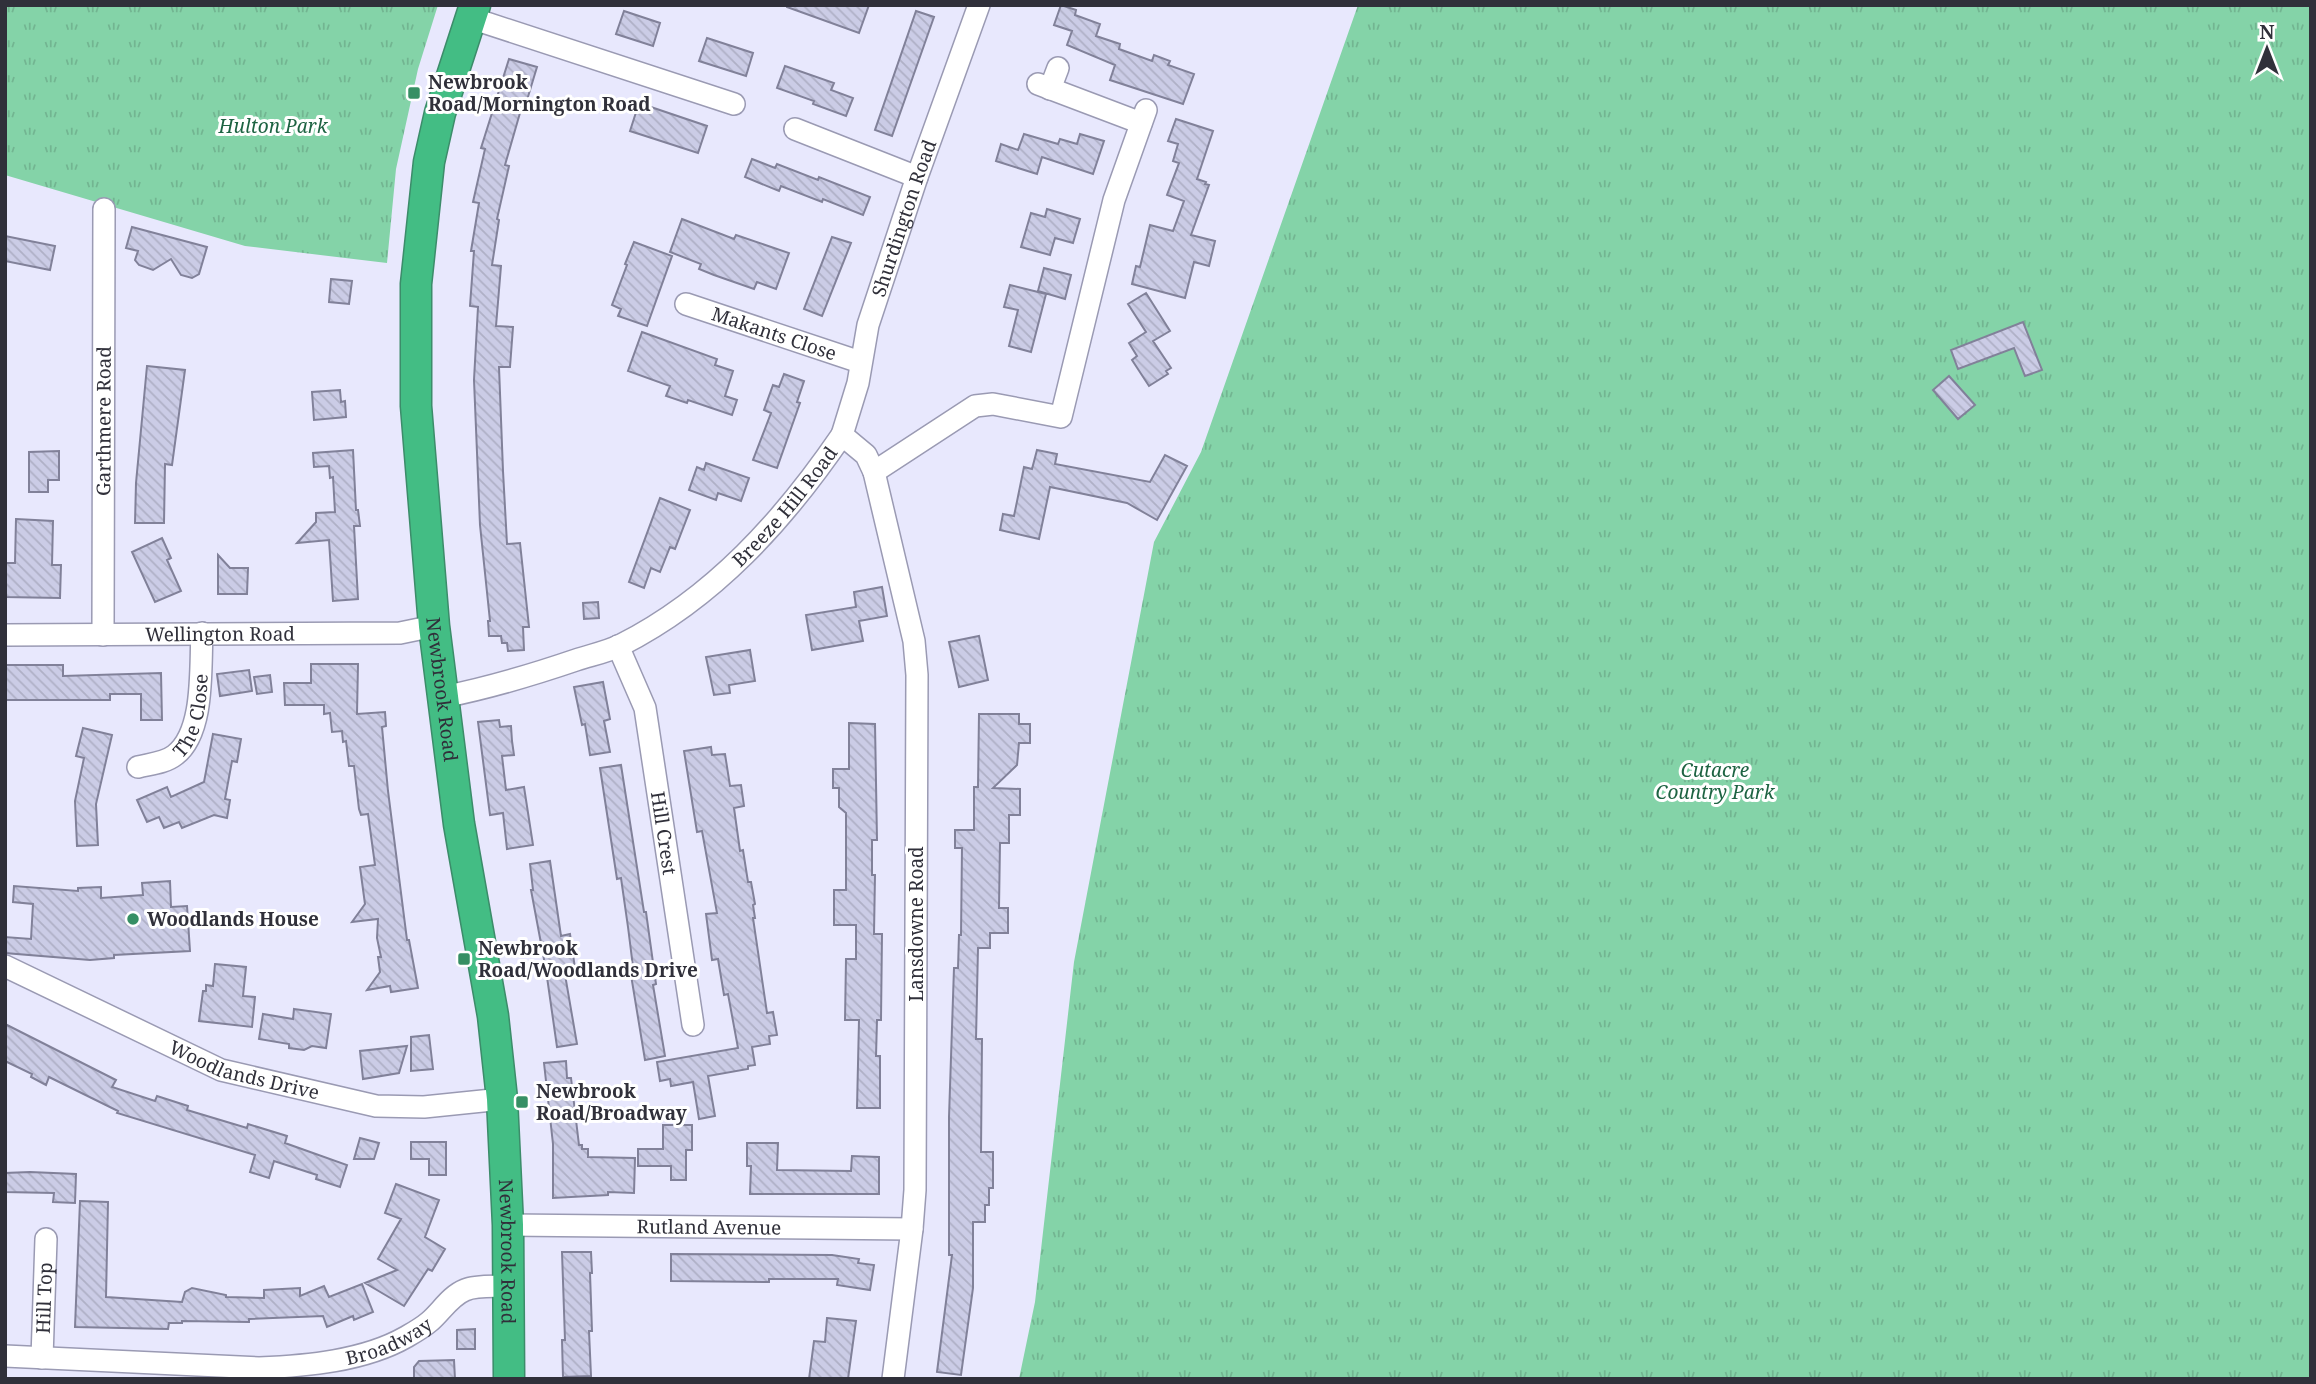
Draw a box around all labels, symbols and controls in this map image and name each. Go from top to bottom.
north arrow [2232,14,2302,84]
text: N [2260,19,2275,45]
place label: Newbrook Road/Mornington Road [428,69,651,117]
marker: Newbrook Road/Mornington Road [406,85,422,101]
park label: Hulton Park [218,113,329,139]
street label: Shurdington Road [865,136,943,300]
street label: Makants Close [708,300,840,366]
street label: Garthmere Road [90,346,117,496]
street label: Breeze Hill Road [726,441,843,572]
street label: Newbrook Road [420,616,464,763]
street label: Wellington Road [145,621,295,647]
street label: The Close [167,673,214,763]
park label: Cutacre Country Park [1656,757,1776,805]
street label: Hill Crest [645,789,683,877]
street label: Lansdowne Road [903,846,929,1002]
place label: Woodlands House [147,906,319,932]
marker: Woodlands House [125,911,141,927]
place label: Newbrook Road/Woodlands Drive [478,935,698,983]
marker: Newbrook Road/Woodlands Drive [456,951,472,967]
street label: Woodlands Drive [165,1034,322,1105]
place label: Newbrook Road/Broadway [536,1078,687,1126]
marker: Newbrook Road/Broadway [514,1094,530,1110]
street label: Newbrook Road [493,1178,522,1325]
street label: Rutland Avenue [637,1213,781,1241]
street label: Hill Top [30,1262,58,1334]
street label: Broadway [343,1311,438,1371]

